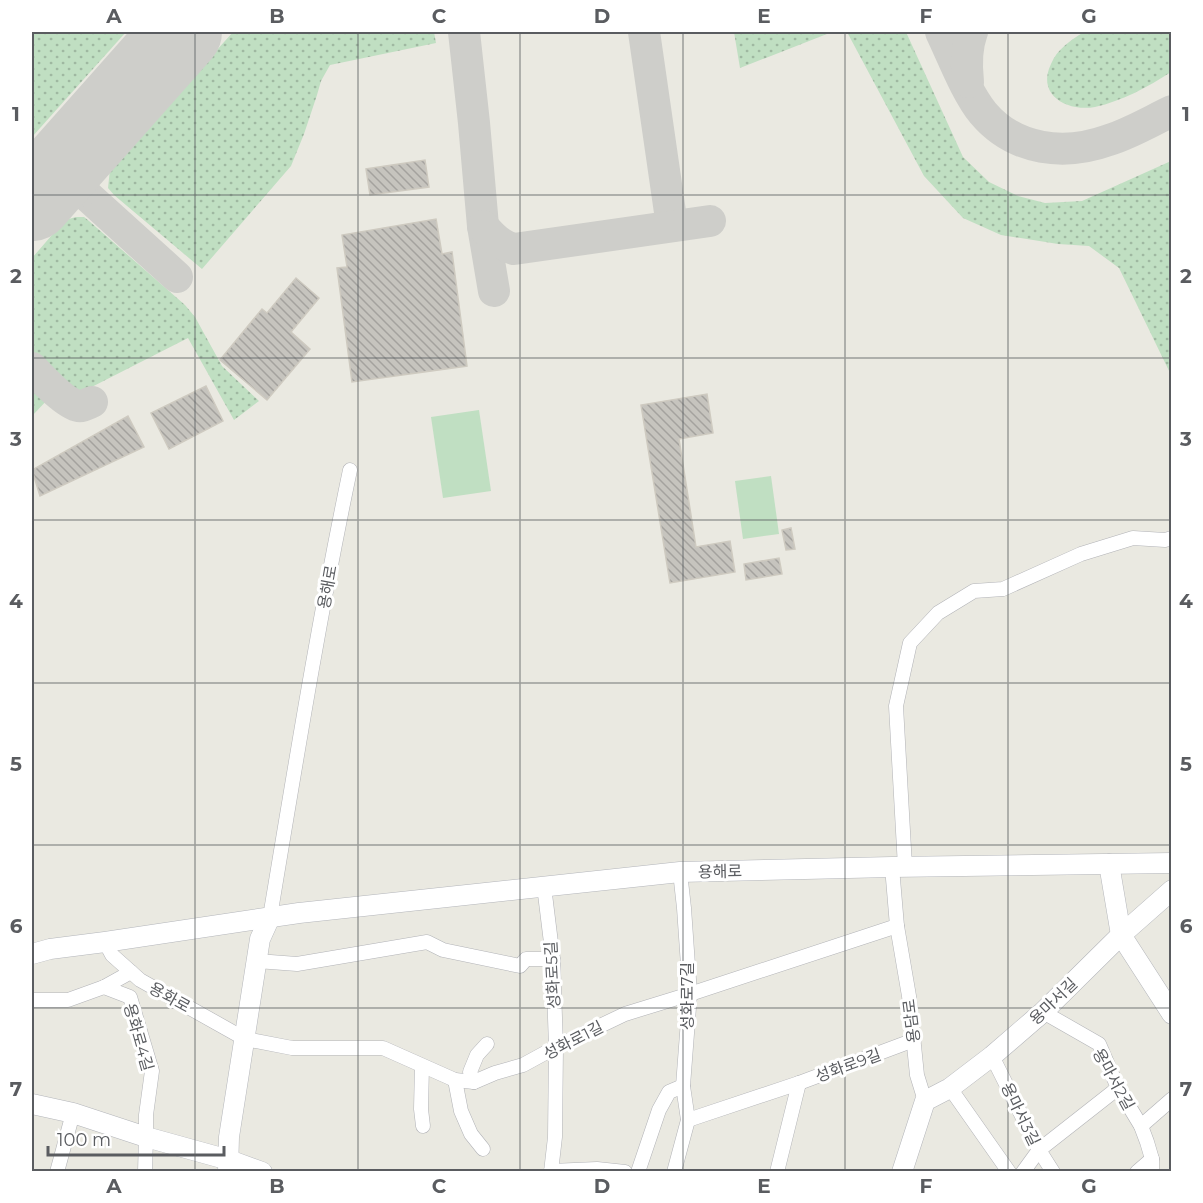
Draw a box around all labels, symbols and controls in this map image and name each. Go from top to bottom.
text: A [105,4,122,28]
text: B [269,4,285,28]
text: C [432,4,447,28]
text: D [594,4,610,28]
text: E [757,4,771,28]
text: F [920,4,933,28]
text: G [1081,4,1097,28]
text: 1 [12,102,20,126]
text: 1 [1182,102,1190,126]
text: 2 [10,264,22,288]
text: 2 [1180,264,1192,288]
text: 3 [9,427,22,451]
text: 3 [1179,427,1192,451]
street label: 용해로 [314,563,341,610]
text: 4 [9,589,23,613]
text: 4 [1179,589,1193,613]
text: 5 [10,752,22,776]
text: 5 [1180,752,1192,776]
street label: 용해로 [698,862,743,881]
text: 6 [10,914,23,938]
text: 6 [1180,914,1193,938]
street label: 성화로5길 [541,941,564,1009]
street label: 성화로7길 [678,962,697,1030]
street label: 용마서길 [1026,974,1081,1029]
street label: 용화로 [146,978,194,1017]
street label: 용담로 [899,998,924,1044]
street label: 용화로4길 [120,1001,157,1073]
street label: 성화로1길 [540,1017,606,1064]
street label: 성화로9길 [813,1045,884,1086]
street label: 용마서2길 [1089,1045,1138,1114]
text: 7 [10,1077,22,1101]
text: 7 [1180,1077,1192,1101]
street label: 용마서3길 [997,1080,1044,1149]
scale bar [48,1119,224,1157]
text: 100 m [57,1129,111,1151]
text: A [105,1174,122,1198]
text: B [269,1174,285,1198]
text: C [432,1174,447,1198]
text: D [594,1174,610,1198]
text: E [757,1174,771,1198]
text: F [920,1174,933,1198]
text: G [1081,1174,1097,1198]

